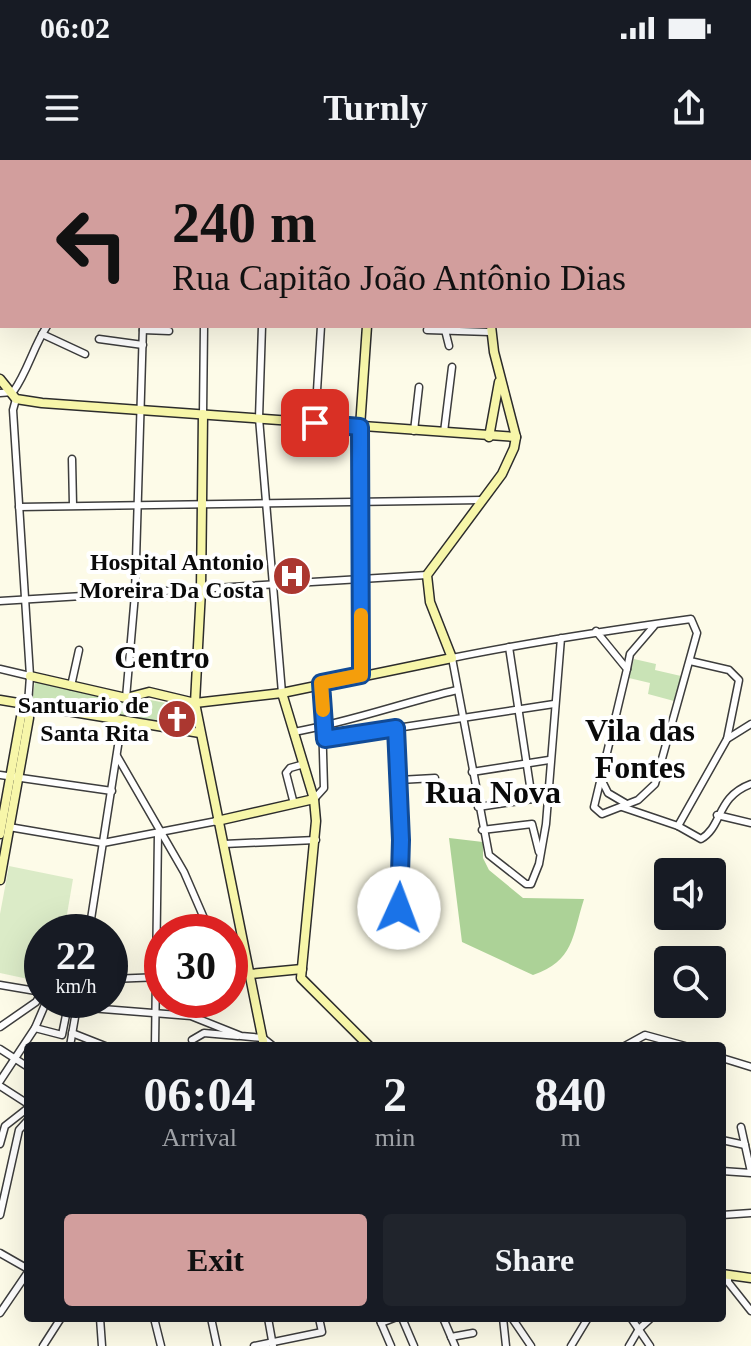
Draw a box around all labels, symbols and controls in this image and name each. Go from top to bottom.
text: 06:02 [40,11,110,44]
icon: menu [40,86,84,130]
icon: share [667,86,711,130]
text: Turnly [323,88,428,128]
icon: left [40,192,144,296]
text: 240 m [172,192,317,254]
text: Rua Capitão João Antônio Dias [172,258,626,298]
pin [281,389,349,457]
icon: arrive [293,401,337,445]
place label: Hospital Antonio Moreira Da Costa [79,549,264,603]
hospital icon: Hospital Antonio Moreira Da Costa [271,555,313,597]
district label: Centro [114,639,210,675]
place label: Santuario de Santa Rita [18,692,149,746]
church icon: Santuario de Santa Rita [156,698,198,740]
district label: Vila das Fontes [585,712,695,785]
district label: Rua Nova [425,774,561,810]
map controls [654,858,726,1018]
button: sound [654,858,726,930]
position arrow [357,866,441,950]
speed limit sign: 30 [144,914,248,1018]
text: 22 [56,933,96,978]
button: search [654,946,726,1018]
text: km/h [55,975,97,997]
text: 06:04 [143,1068,255,1121]
text: 2 [383,1068,407,1121]
text: 840 [535,1068,607,1121]
text: Arrival [162,1123,237,1152]
text: min [375,1123,415,1152]
text: m [560,1123,581,1152]
button: Exit [64,1214,367,1306]
button: Share [383,1214,686,1306]

